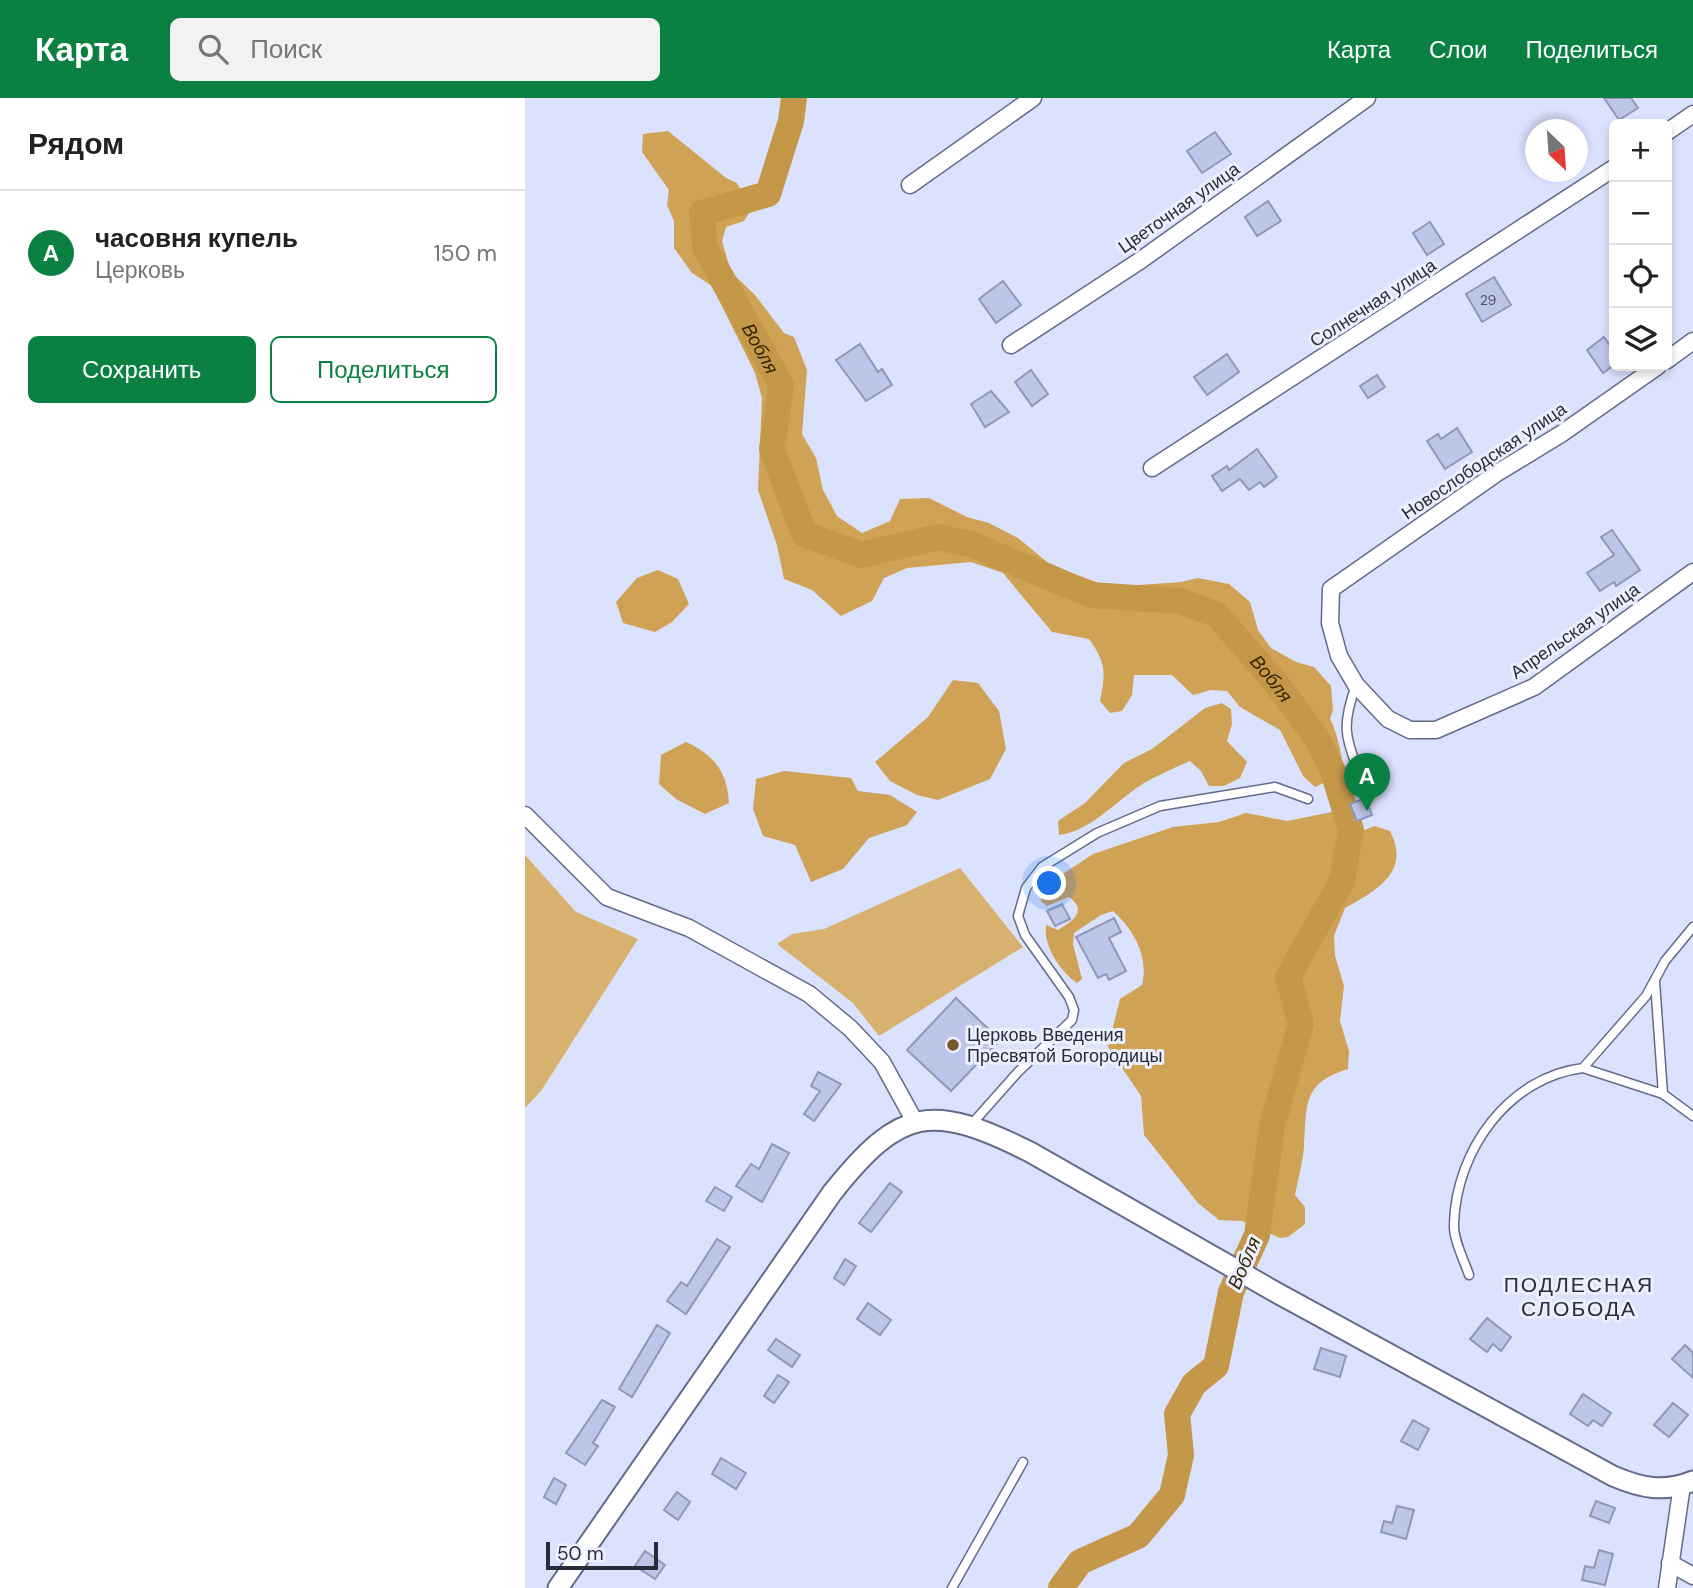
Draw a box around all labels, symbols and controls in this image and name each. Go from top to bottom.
search box [170,18,660,81]
text: Карта [35,28,128,71]
icon: search [194,30,232,68]
text: Поиск [250,32,322,66]
text: Карта [1327,34,1391,65]
text: Слои [1429,34,1487,65]
text: Поделиться [1525,34,1658,65]
north arrow [1525,119,1588,182]
map controls [1609,119,1672,371]
button: + [1609,119,1672,182]
text: Рядом [28,124,124,163]
street label: Цветочная улица [1114,157,1245,259]
button: − [1609,182,1672,245]
text: часовня купель [95,221,298,255]
text: A [43,238,59,268]
text: 150 m [433,238,497,268]
button: locate [1609,245,1672,308]
street label: Солнечная улица [1305,253,1442,353]
text: Церковь [95,255,185,285]
house number: 29 [1480,291,1497,309]
button: layers [1609,308,1672,371]
water label: Вобля [736,318,785,378]
button: Сохранить [28,336,256,403]
button: Поделиться [270,336,497,403]
street label: Новослободская улица [1397,396,1572,525]
street label: Апрельская улица [1506,577,1645,685]
water label: Вобля [1245,649,1298,707]
pin: A [1344,753,1390,811]
your location [1032,866,1066,900]
place label: Церковь Введения Пресвятой Богородицы [967,1023,1162,1068]
marker: Церковь Введения Пресвятой Богородицы [945,1037,961,1053]
water label: Вобля [1222,1233,1266,1293]
district label: ПОДЛЕСНАЯ СЛОБОДА [1504,1271,1654,1323]
scale bar [546,1539,658,1571]
text: 50 m [557,1541,604,1566]

